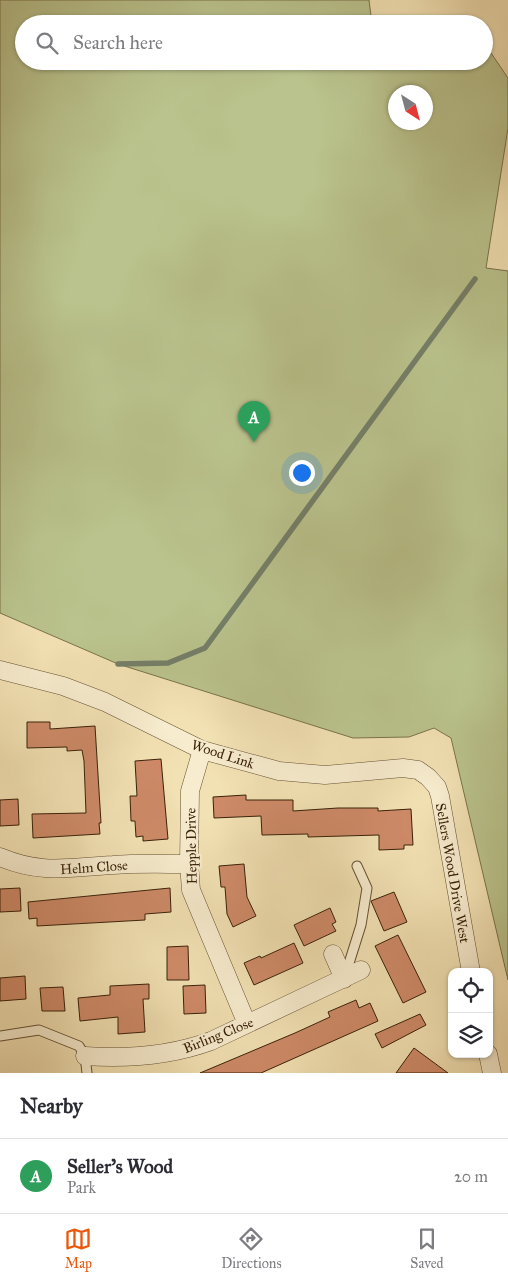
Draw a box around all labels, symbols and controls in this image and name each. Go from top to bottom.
search box [15,15,493,70]
icon: search [33,29,61,57]
text: Search here [73,31,163,54]
north arrow [388,85,433,130]
pin: A [238,401,270,442]
your location [289,460,315,486]
street label: Wood Link [189,736,257,773]
street label: Sellers Wood Drive West [432,802,473,944]
street label: Hepple Drive [182,807,201,884]
street label: Helm Close [60,857,129,878]
map controls [448,968,493,1058]
button: locate [448,968,493,1013]
button: layers [448,1013,493,1058]
street label: Birling Close [181,1014,256,1057]
text: Nearby [20,1093,83,1119]
text: Seller's Wood [67,1155,173,1178]
text: A [31,1167,41,1186]
text: 20 m [454,1167,488,1186]
text: Park [67,1178,96,1197]
tab: Map [64,1225,92,1272]
tab: Directions [221,1225,282,1272]
tab: Saved [410,1225,444,1272]

